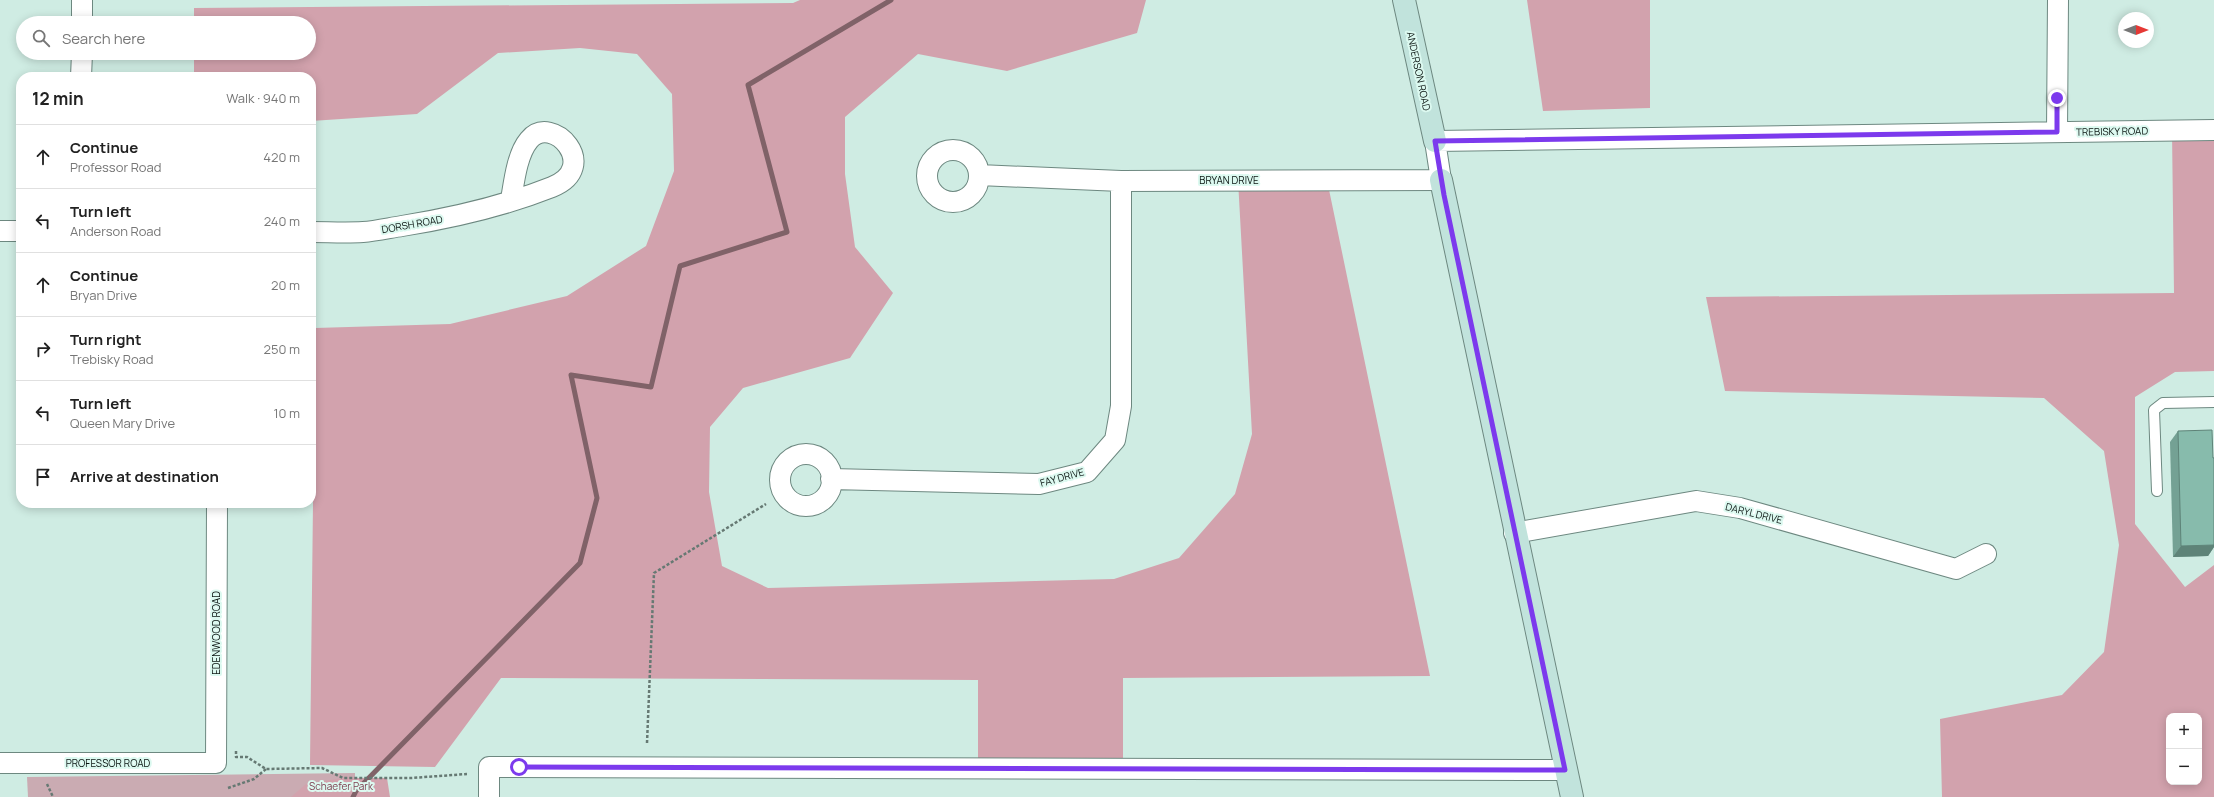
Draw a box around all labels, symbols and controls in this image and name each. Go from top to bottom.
north arrow [2118,12,2154,48]
search box [16,16,316,60]
icon: search [30,27,52,49]
text: Search here [62,28,145,49]
street label: ANDERSON ROAD [1404,30,1434,112]
text: 12 min [32,87,84,110]
text: Walk · 940 m [226,89,300,107]
route end [2048,89,2066,107]
street label: TREBISKY ROAD [2076,123,2148,139]
text: Continue [70,137,138,158]
icon: ahead [32,146,54,168]
text: 420 m [263,148,300,166]
text: Professor Road [70,158,161,176]
street label: BRYAN DRIVE [1199,173,1259,187]
text: Turn left [70,201,132,222]
icon: left [32,210,54,232]
text: 240 m [264,212,300,230]
street label: DORSH ROAD [380,212,444,236]
text: Anderson Road [70,222,161,240]
text: Continue [70,265,138,286]
icon: ahead [32,274,54,296]
text: 20 m [271,276,300,294]
text: Bryan Drive [70,286,137,304]
text: Turn right [70,329,141,350]
icon: right [32,338,54,360]
text: 250 m [264,340,300,358]
text: Trebisky Road [70,350,154,368]
text: Turn left [70,393,132,414]
icon: left [32,402,54,424]
text: 10 m [273,404,300,422]
text: Queen Mary Drive [70,414,175,432]
street label: FAY DRIVE [1038,464,1086,490]
icon: arrive [32,466,54,488]
text: Arrive at destination [70,466,219,487]
street label: DARYL DRIVE [1724,499,1784,527]
street label: EDENWOOD ROAD [209,591,223,675]
map controls [2166,713,2202,785]
button: + [2166,713,2202,749]
button: − [2166,749,2202,785]
street label: PROFESSOR ROAD [66,756,151,770]
route start [510,758,528,776]
park label: Schaefer Park [309,779,374,793]

